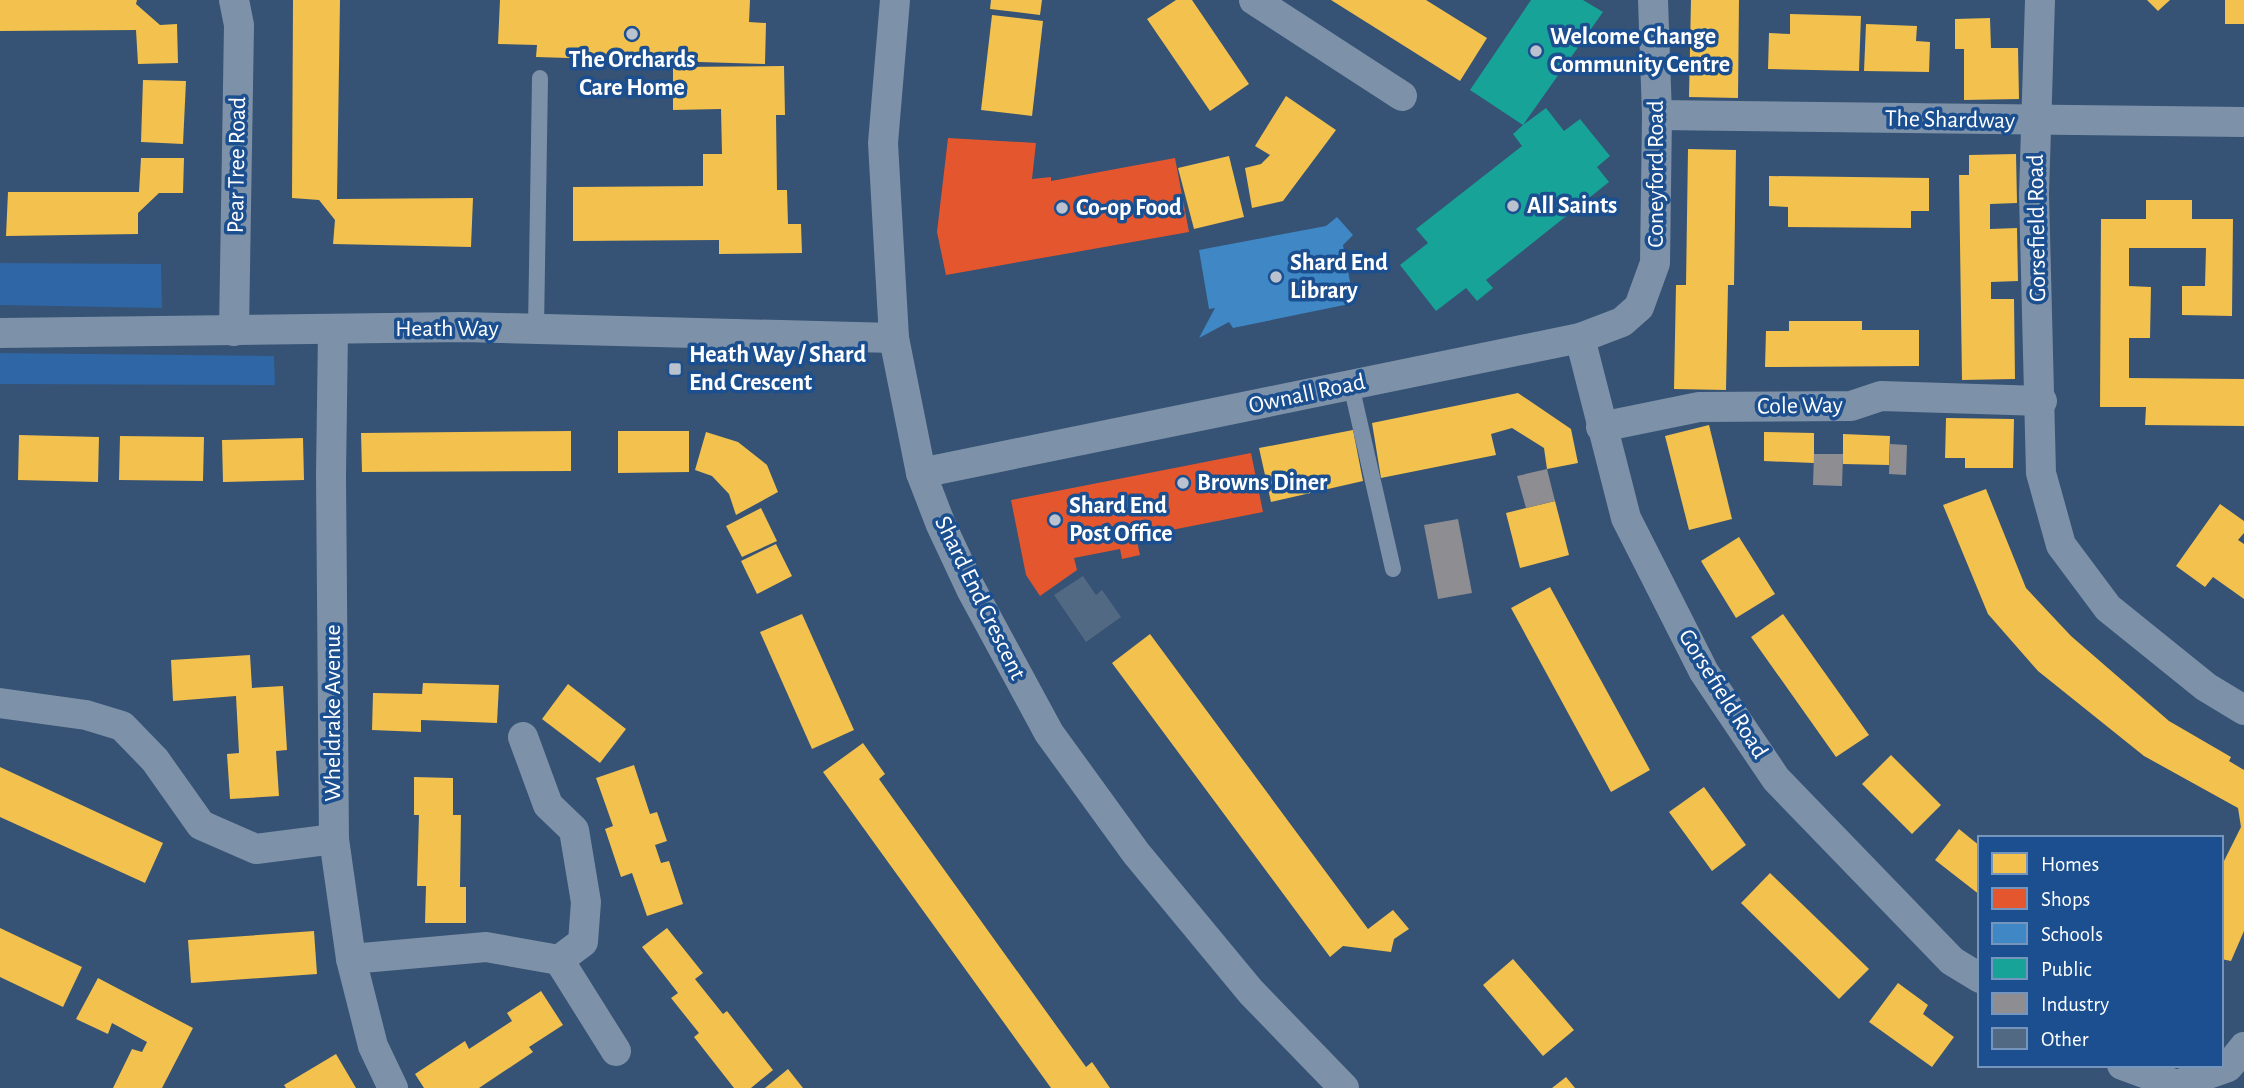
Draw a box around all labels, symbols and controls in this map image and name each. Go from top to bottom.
place label: Welcome Change Community Centre [1550,25,1730,77]
marker: The Orchards Care Home [624,26,640,42]
marker: Welcome Change Community Centre [1528,43,1544,59]
place label: The Orchards Care Home [568,48,696,100]
street label: Pear Tree Road [224,96,250,234]
street label: Coneyford Road [1644,100,1668,248]
street label: The Shardway [1885,107,2015,133]
street label: Gorsefield Road [2024,154,2050,302]
place label: All Saints [1527,194,1617,218]
place label: Co-op Food [1076,196,1182,220]
marker: All Saints [1505,198,1521,214]
marker: Co-op Food [1054,200,1070,216]
place label: Shard End Library [1290,251,1388,303]
marker: Shard End Library [1268,269,1284,285]
street label: Heath Way [395,317,499,341]
place label: Heath Way / Shard End Crescent [689,343,866,395]
marker: Heath Way / Shard End Crescent [667,361,683,377]
street label: Ownall Road [1247,370,1367,418]
street label: Cole Way [1757,393,1843,419]
place label: Browns Diner [1197,471,1328,495]
marker: Browns Diner [1175,475,1191,491]
place label: Shard End Post Office [1069,494,1173,546]
street label: Shard End Crescent [930,512,1030,684]
marker: Shard End Post Office [1047,512,1063,528]
street label: Wheldrake Avenue [321,624,345,802]
street label: Gorsefield Road [1674,625,1772,763]
legend [1978,836,2223,1067]
text: Homes [2041,854,2099,875]
text: Shops [2041,889,2090,910]
text: Schools [2041,924,2103,945]
text: Public [2041,959,2091,980]
text: Industry [2041,994,2109,1015]
text: Other [2041,1029,2089,1050]

